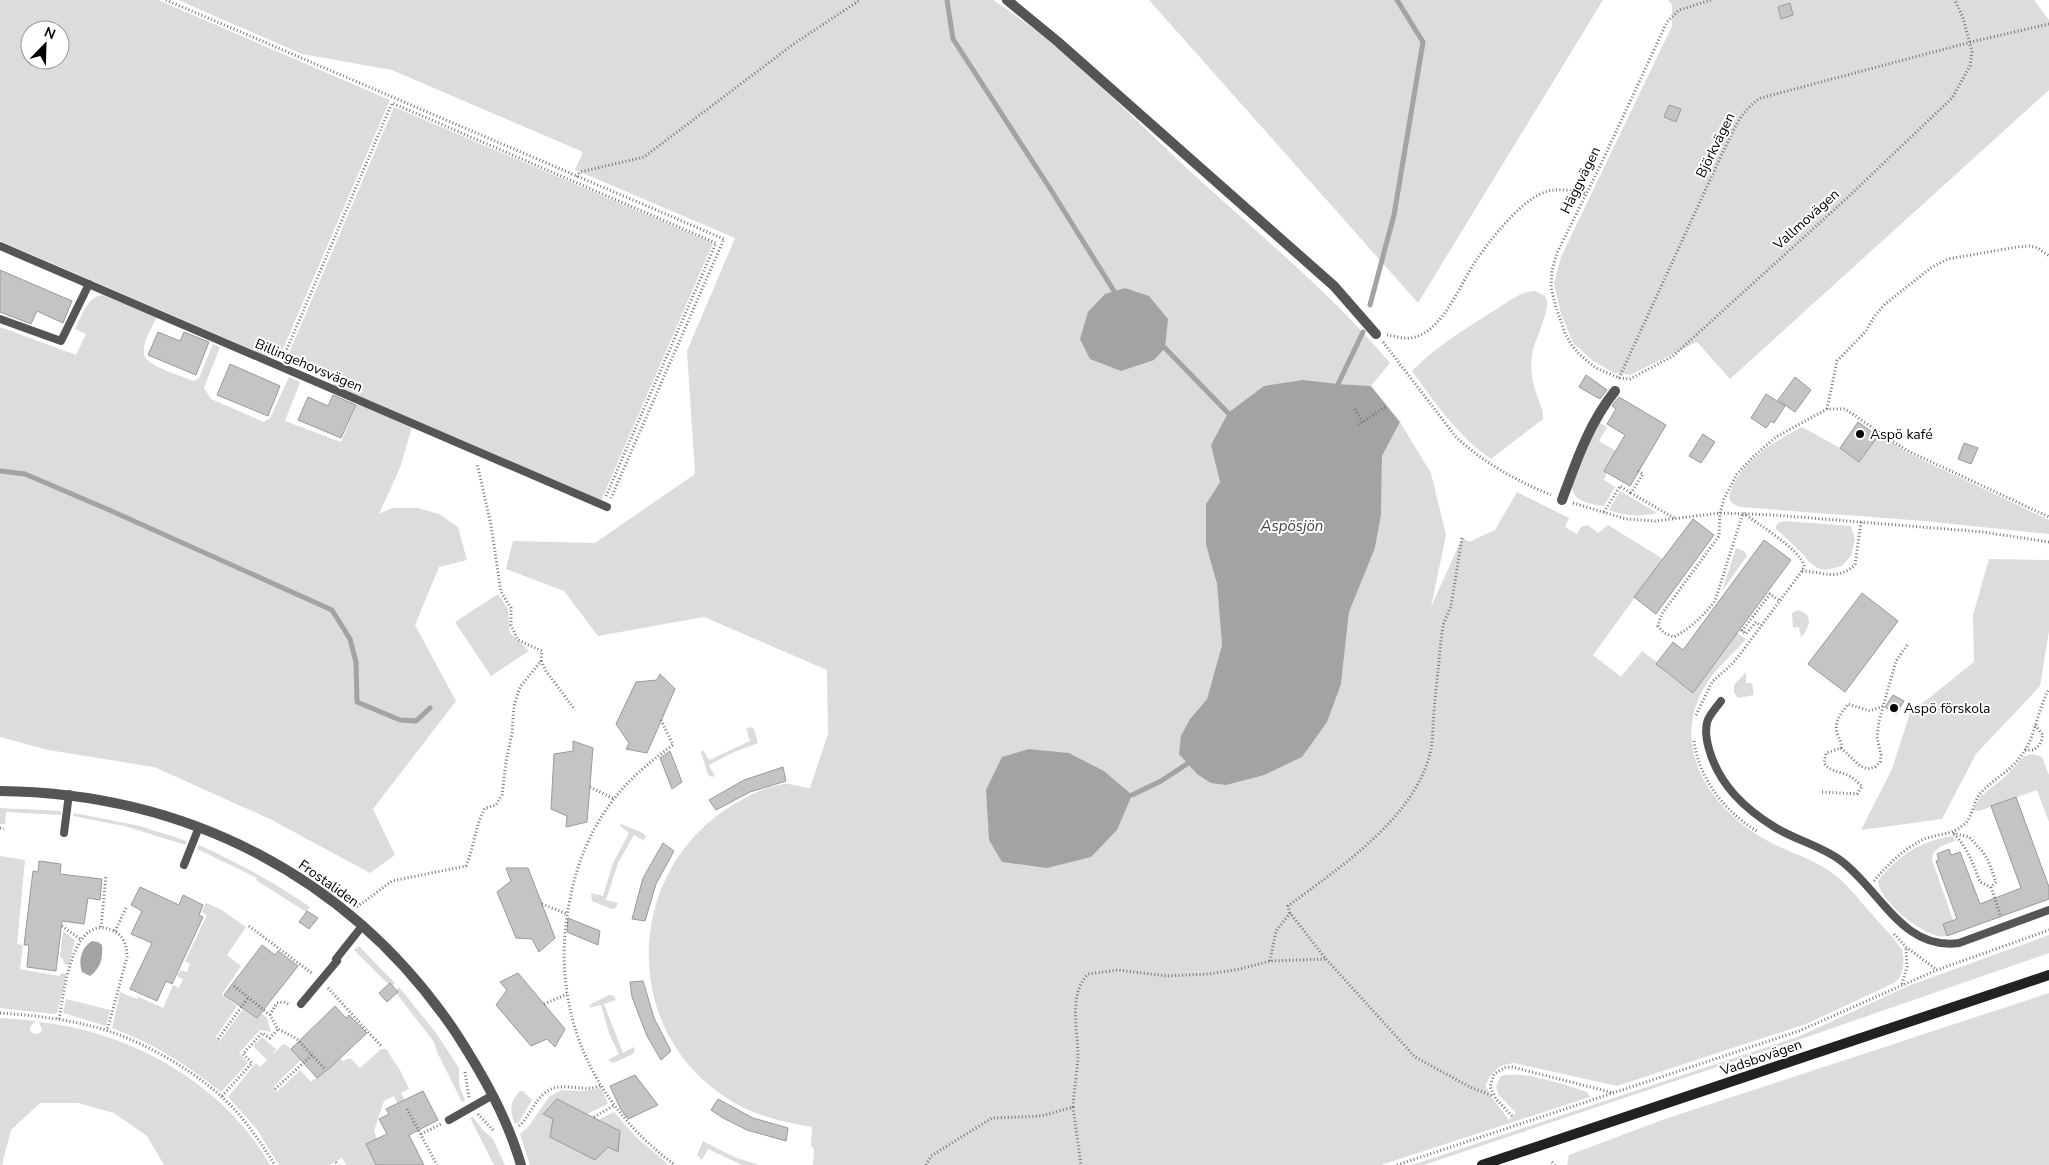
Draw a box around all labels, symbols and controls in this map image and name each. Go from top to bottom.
north arrow [20,20,70,70]
text: N [41,23,58,44]
street label: Björkvägen [1691,109,1739,181]
street label: Häggvägen [1556,143,1605,217]
street label: Vallmovägen [1769,185,1843,255]
street label: Billingehovsvägen [252,334,366,397]
place label: Aspö kafé [1870,425,1933,444]
marker: Aspö kafé [1854,428,1866,440]
water label: Aspösjön [1260,516,1323,536]
place label: Aspö förskola [1904,699,1991,718]
marker: Aspö förskola [1888,702,1900,714]
street label: Frostaliden [295,855,363,911]
street label: Vadsbovägen [1717,1035,1804,1081]

